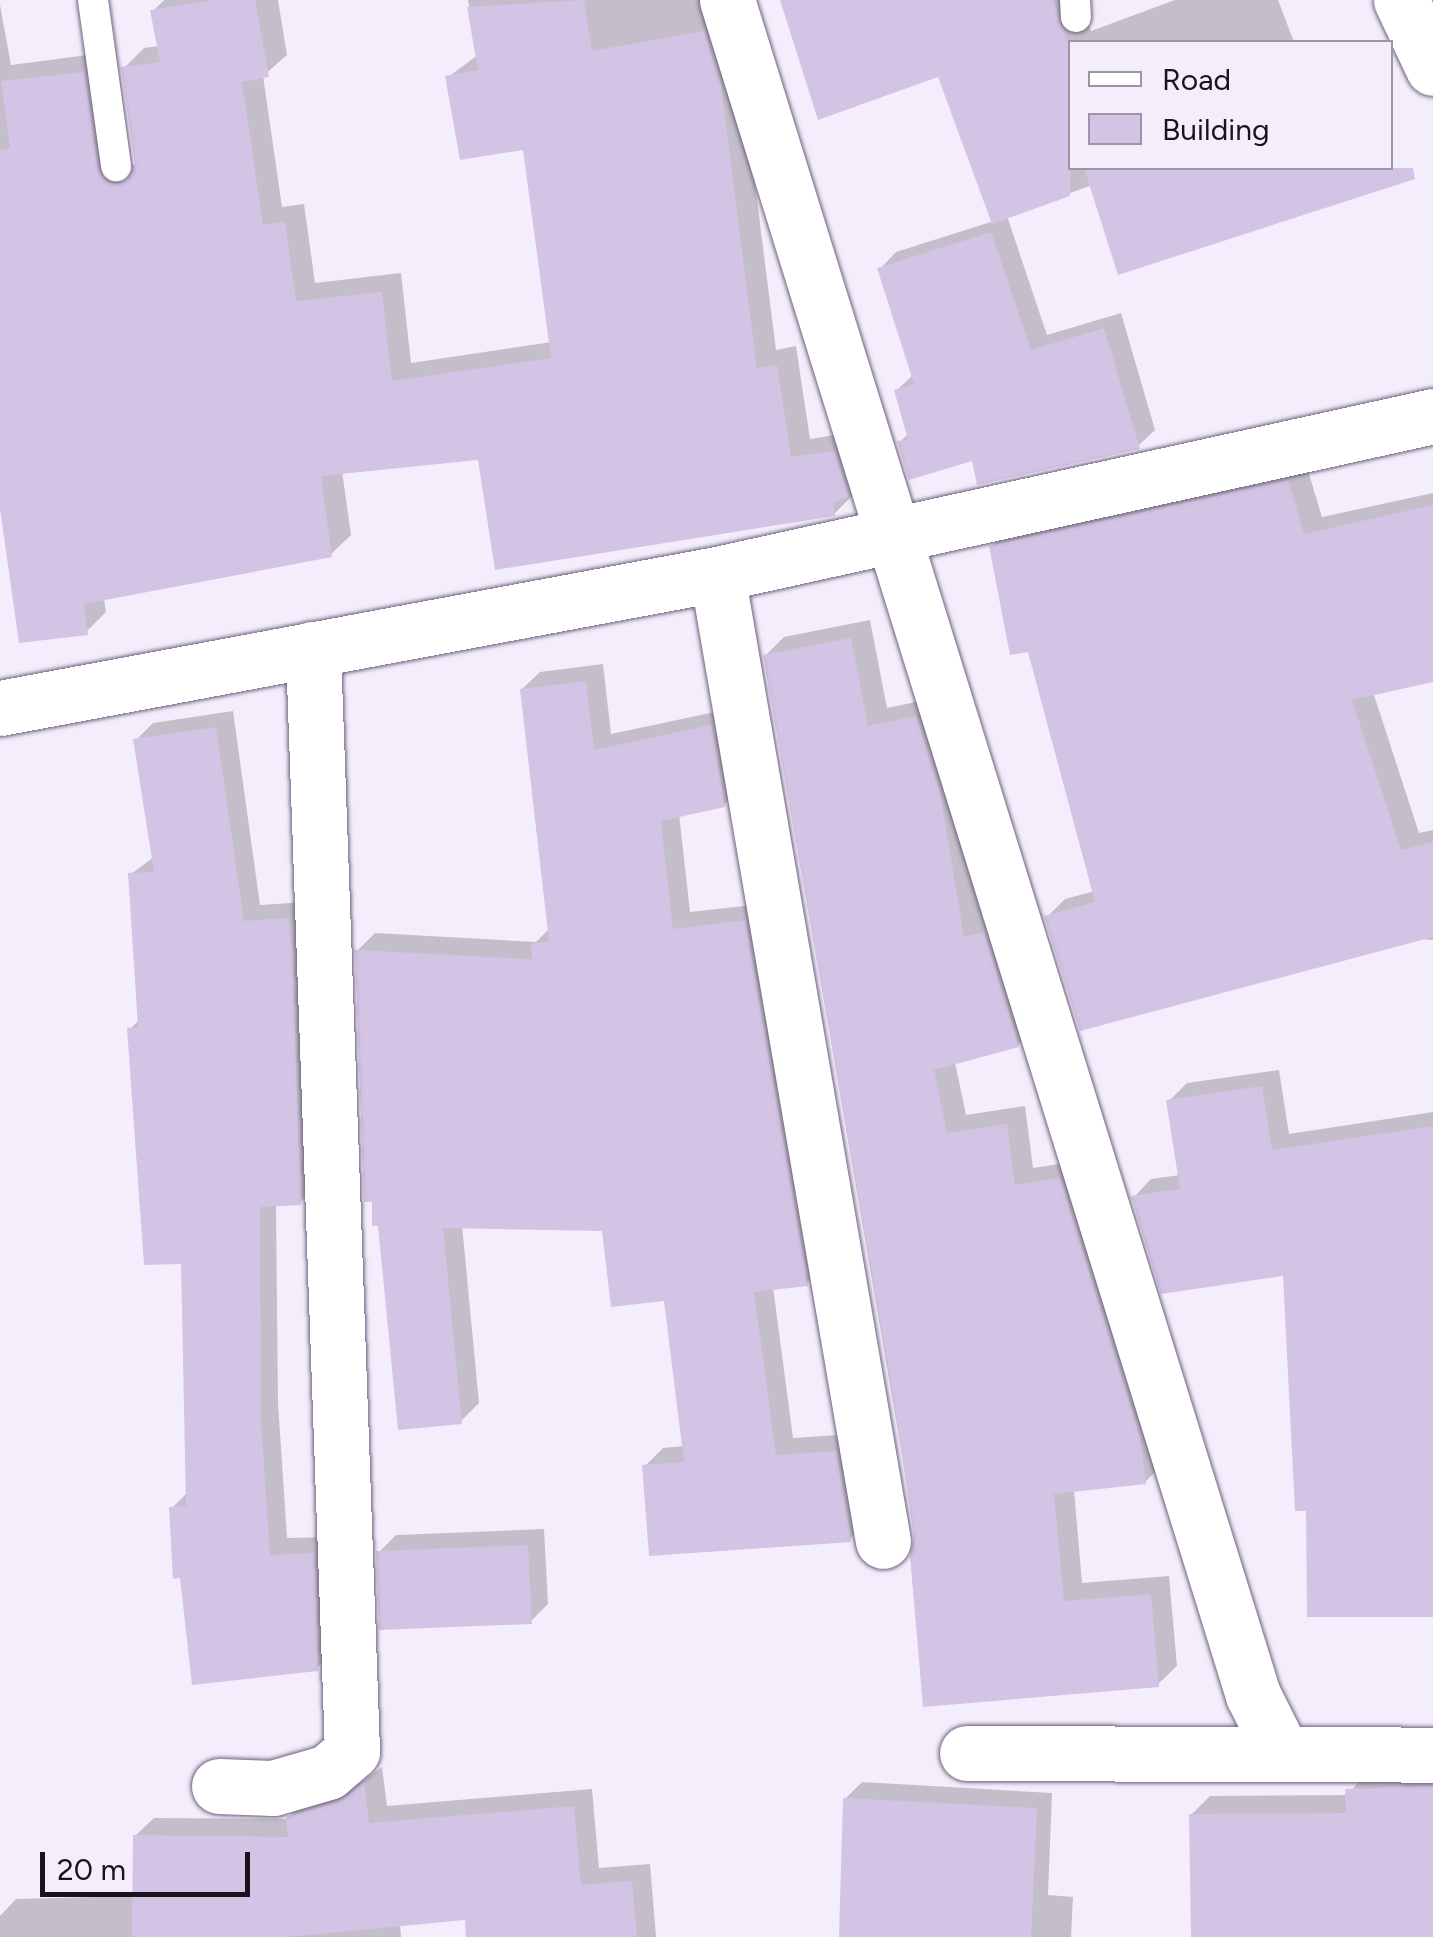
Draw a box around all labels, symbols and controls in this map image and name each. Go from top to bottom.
legend [1068,40,1393,170]
text: Road [1162,61,1231,98]
text: Building [1162,111,1270,148]
scale bar [45,1832,255,1894]
text: 20 m [57,1851,126,1888]

